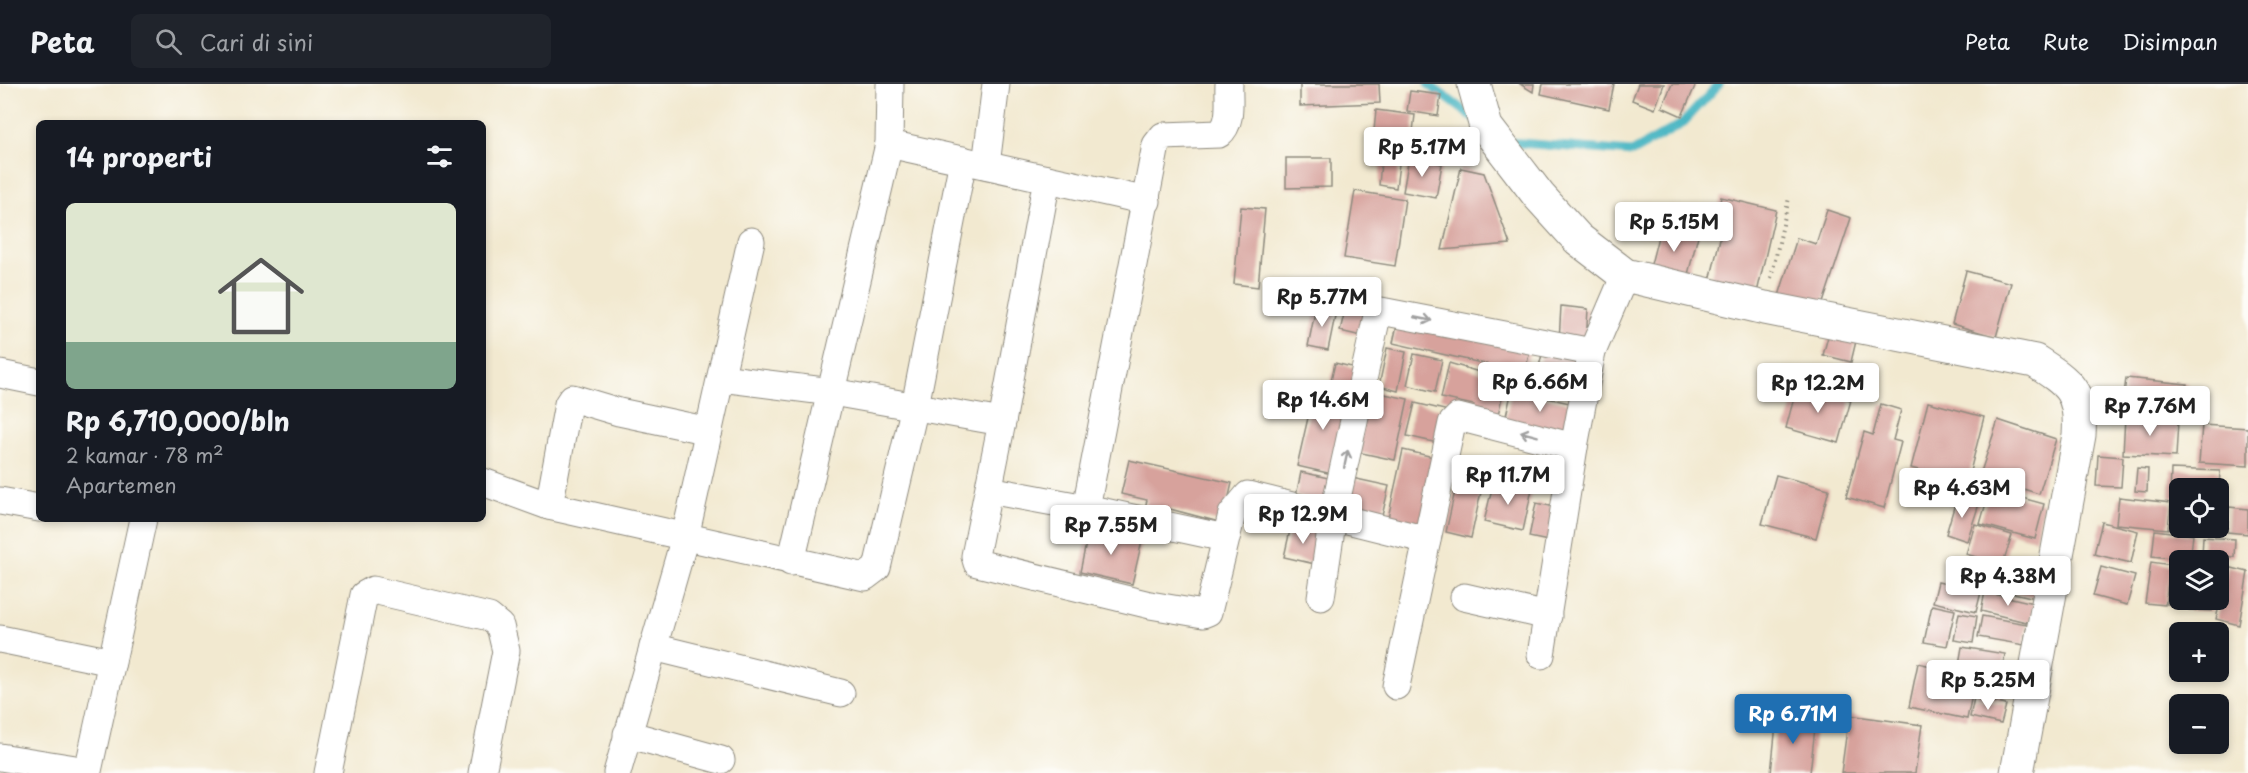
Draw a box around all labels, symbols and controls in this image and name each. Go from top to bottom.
search box [131,14,551,68]
text: Peta [30,20,95,63]
icon: search [152,25,185,58]
text: Cari di sini [200,25,313,58]
text: Peta [1965,25,2010,57]
text: Rute [2043,25,2089,57]
text: Disimpan [2122,25,2218,57]
pin: Rp 5.17M [1360,127,1484,178]
text: Rp 5.17M [1378,131,1466,161]
text: 14 properti [66,137,212,176]
icon: filters [423,140,456,173]
pin: Rp 5.15M [1612,202,1736,253]
text: Rp 5.15M [1629,206,1719,236]
icon: home [207,242,315,350]
pin: Rp 5.77M [1260,277,1384,328]
text: Rp 5.77M [1276,281,1368,311]
one-way arrow [1412,314,1432,325]
pin: Rp 6.66M [1478,362,1602,413]
pin: Rp 12.2M [1756,363,1880,414]
text: Rp 6.66M [1492,366,1588,396]
text: Rp 12.2M [1771,367,1865,397]
pin: Rp 14.6M [1261,380,1385,431]
text: Rp 14.6M [1277,384,1369,414]
pin: Rp 7.76M [2088,386,2212,437]
text: Rp 7.76M [2104,390,2196,420]
text: Rp 6,710,000/bln [66,401,290,440]
one-way arrow [1520,428,1539,439]
text: 2 kamar · 78 m² [66,440,224,470]
one-way arrow [1340,450,1352,469]
pin: Rp 11.7M [1446,455,1570,506]
text: Rp 11.7M [1466,459,1550,489]
pin: Rp 4.63M [1900,468,2024,519]
text: Apartemen [66,470,177,500]
text: Rp 4.63M [1913,472,2011,502]
map controls [2169,478,2229,754]
button: locate [2169,478,2229,538]
pin: Rp 12.9M [1241,494,1365,545]
text: Rp 12.9M [1258,498,1348,528]
pin: Rp 7.55M [1049,505,1173,556]
text: Rp 7.55M [1064,509,1158,539]
button: layers [2169,550,2229,610]
pin: Rp 4.38M [1946,556,2070,607]
text: Rp 4.38M [1960,560,2056,590]
button: + [2169,622,2229,682]
pin: Rp 5.25M [1926,660,2050,711]
text: Rp 5.25M [1940,664,2036,694]
pin: Rp 6.71M [1731,694,1855,745]
button: − [2169,694,2229,754]
text: Rp 6.71M [1749,698,1837,728]

